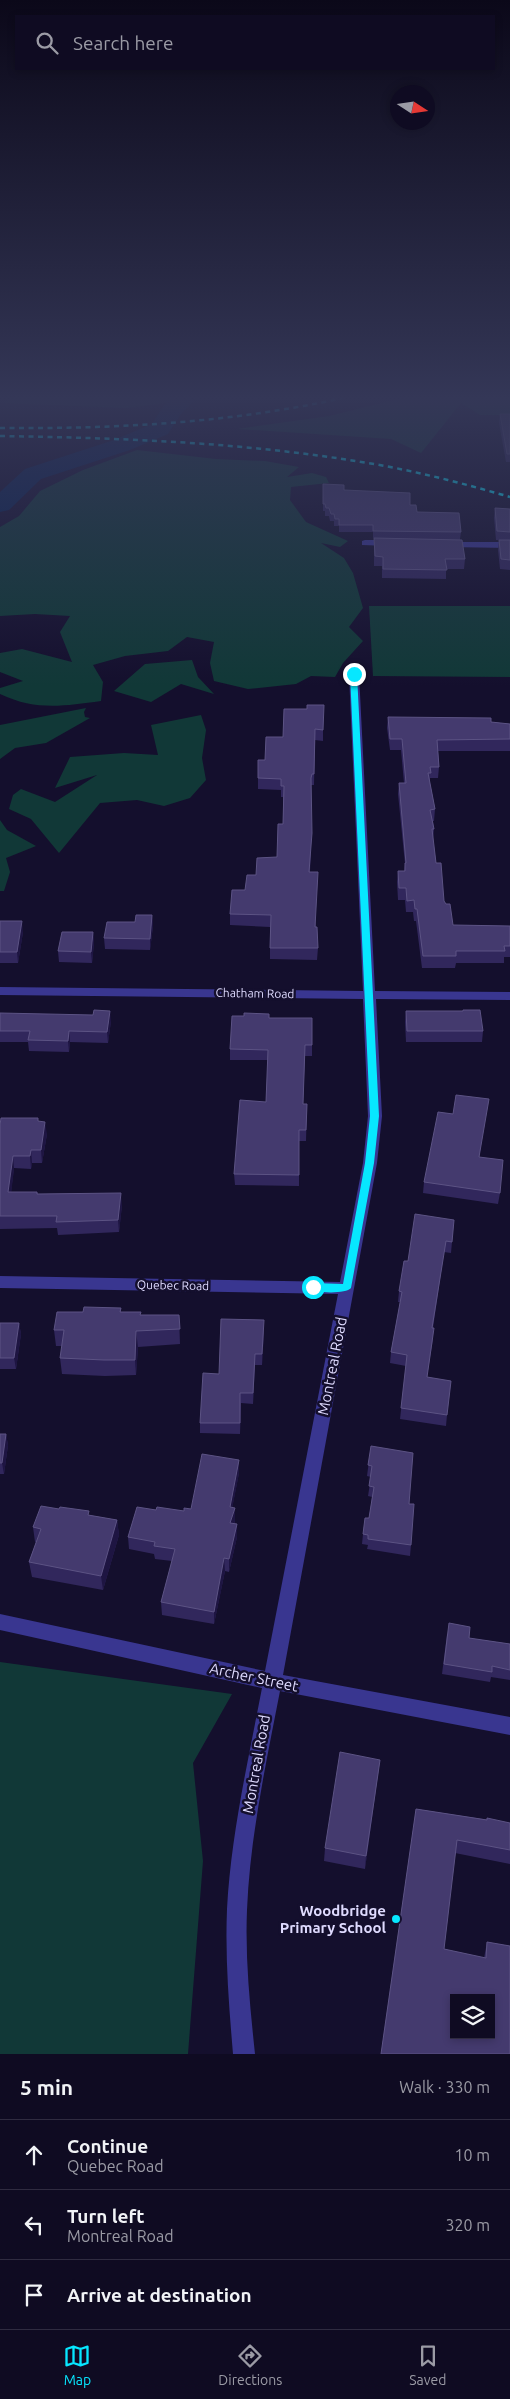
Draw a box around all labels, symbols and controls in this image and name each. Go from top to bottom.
search box [15,15,495,70]
icon: search [33,29,61,57]
text: Search here [73,32,173,54]
north arrow [390,85,435,130]
route end [343,663,366,686]
street label: Chatham Road [215,986,295,1000]
route start [302,1276,325,1299]
street label: Quebec Road [137,1278,209,1292]
street label: Montreal Road [314,1315,350,1417]
street label: Archer Street [208,1659,300,1695]
street label: Montreal Road [239,1713,273,1815]
place label: Woodbridge Primary School [280,1902,386,1936]
marker: Woodbridge Primary School [390,1913,402,1925]
map controls [450,1994,495,2039]
button: layers [450,1994,495,2039]
text: 5 min [20,2075,73,2099]
text: Walk · 330 m [399,2078,490,2096]
text: Continue [67,2135,148,2157]
icon: ahead [20,2141,48,2169]
text: 10 m [454,2146,490,2164]
text: Quebec Road [67,2157,164,2175]
text: Turn left [67,2205,145,2227]
icon: left [20,2211,48,2239]
text: 320 m [445,2216,490,2234]
text: Montreal Road [67,2227,174,2245]
icon: arrive [20,2281,48,2309]
text: Arrive at destination [67,2284,252,2306]
tab: Map [63,2342,91,2388]
tab: Directions [218,2342,282,2388]
tab: Saved [409,2342,447,2388]

